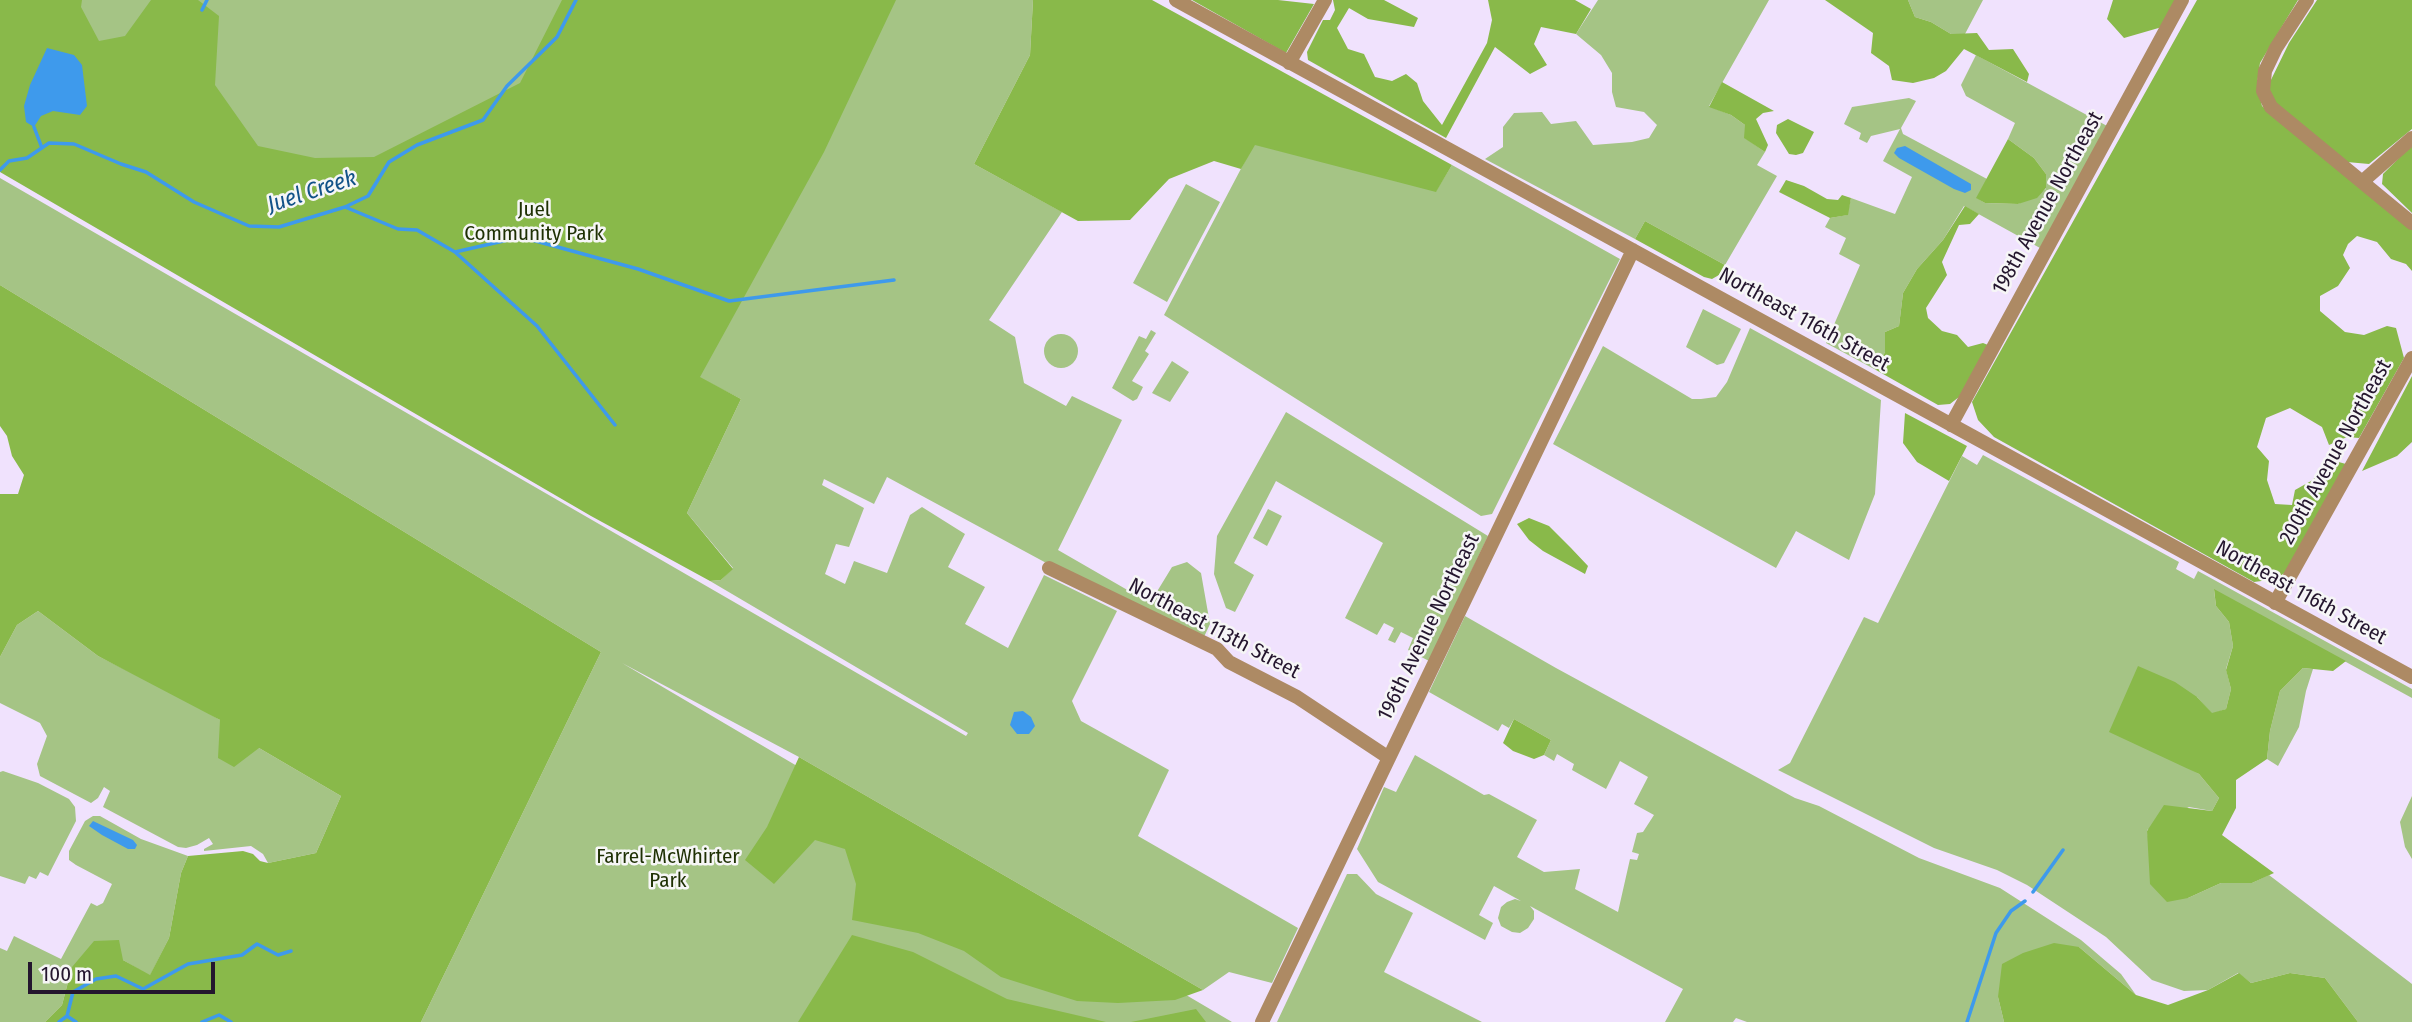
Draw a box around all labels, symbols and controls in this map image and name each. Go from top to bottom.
street label: 198th Avenue Northeast [1987,107,2109,299]
water label: Juel Creek [264,165,360,219]
park label: Juel Community Park [464,197,604,247]
street label: Northeast 116th Street [1714,263,1894,377]
street label: 200th Avenue Northeast [2275,355,2397,549]
street label: 196th Avenue Northeast [1373,529,1485,725]
street label: Northeast 116th Street [2211,536,2391,650]
street label: Northeast 113th Street [1124,573,1304,685]
park label: Farrel-McWhirter Park [596,844,740,894]
scale bar [32,948,219,992]
text: 100 m [41,961,92,987]

